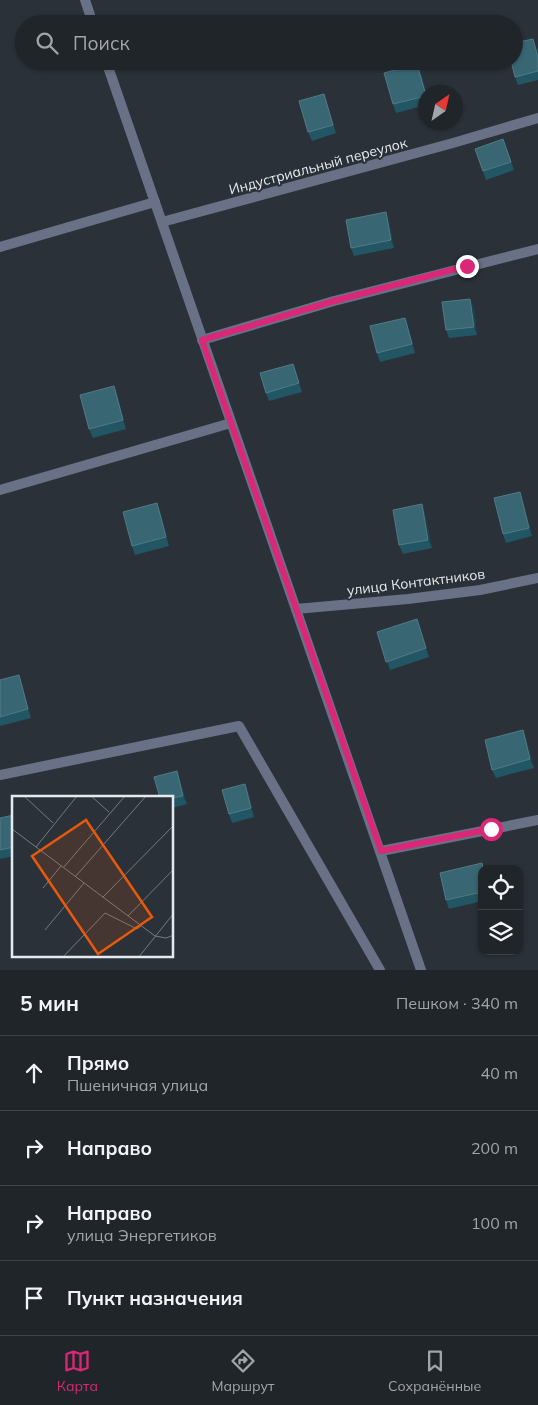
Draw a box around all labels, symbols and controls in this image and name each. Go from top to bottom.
search box [15,15,523,70]
icon: search [33,29,61,57]
text: Поиск [73,31,130,55]
north arrow [418,85,463,130]
street label: Индустриальный переулок [227,133,409,198]
route end [456,255,479,278]
street label: улица Контактников [346,565,486,599]
inset map [12,796,174,958]
route start [480,818,503,841]
map controls [478,865,523,955]
button: locate [478,865,523,910]
button: layers [478,910,523,955]
text: 5 мин [20,990,79,1016]
text: Пешком · 340 m [396,993,518,1013]
text: Прямо [67,1051,129,1075]
icon: ahead [20,1059,48,1087]
text: 40 m [481,1063,518,1083]
text: Пшеничная улица [67,1075,208,1095]
icon: right [20,1134,48,1162]
text: Направо [67,1136,152,1160]
text: 200 m [471,1138,518,1158]
text: Направо [67,1201,152,1225]
icon: right [20,1209,48,1237]
text: 100 m [471,1213,518,1233]
text: улица Энергетиков [67,1225,217,1245]
icon: arrive [20,1284,48,1312]
text: Пункт назначения [67,1286,243,1310]
tab: Карта [57,1347,98,1395]
tab: Маршрут [212,1347,274,1395]
tab: Сохранённые [388,1347,481,1395]

